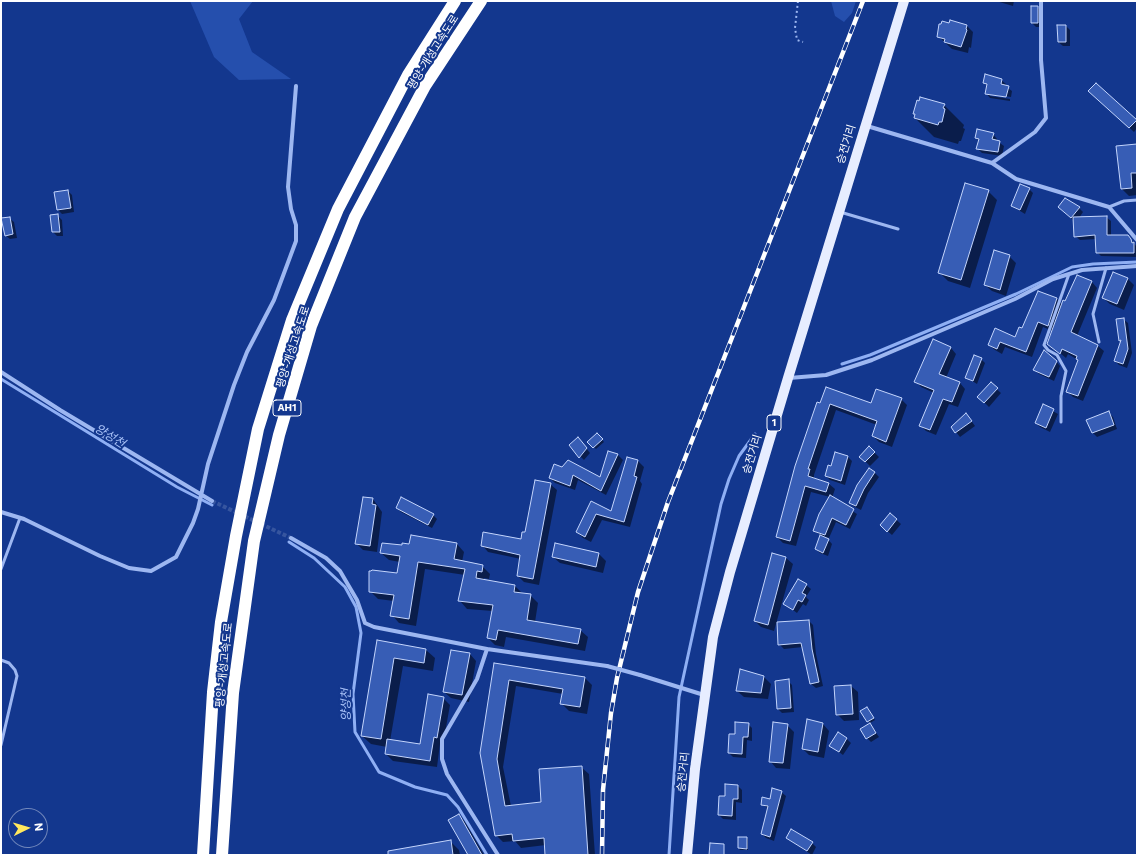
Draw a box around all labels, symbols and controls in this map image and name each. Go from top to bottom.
street label: 평양-개성고속도로 [405,12,461,92]
street label: 승전거리 [834,123,858,165]
street label: 평양-개성고속도로 [273,304,313,390]
road number: AH1 [273,400,301,416]
road number: 1 [767,415,781,431]
water label: 양성천 [92,421,128,451]
street label: 승전거리 [740,433,764,475]
street label: 평양-개성고속도로 [213,622,235,708]
water label: 양성천 [339,688,353,722]
street label: 승전거리 [674,751,692,793]
north arrow [8,808,48,848]
text: N [33,822,46,832]

